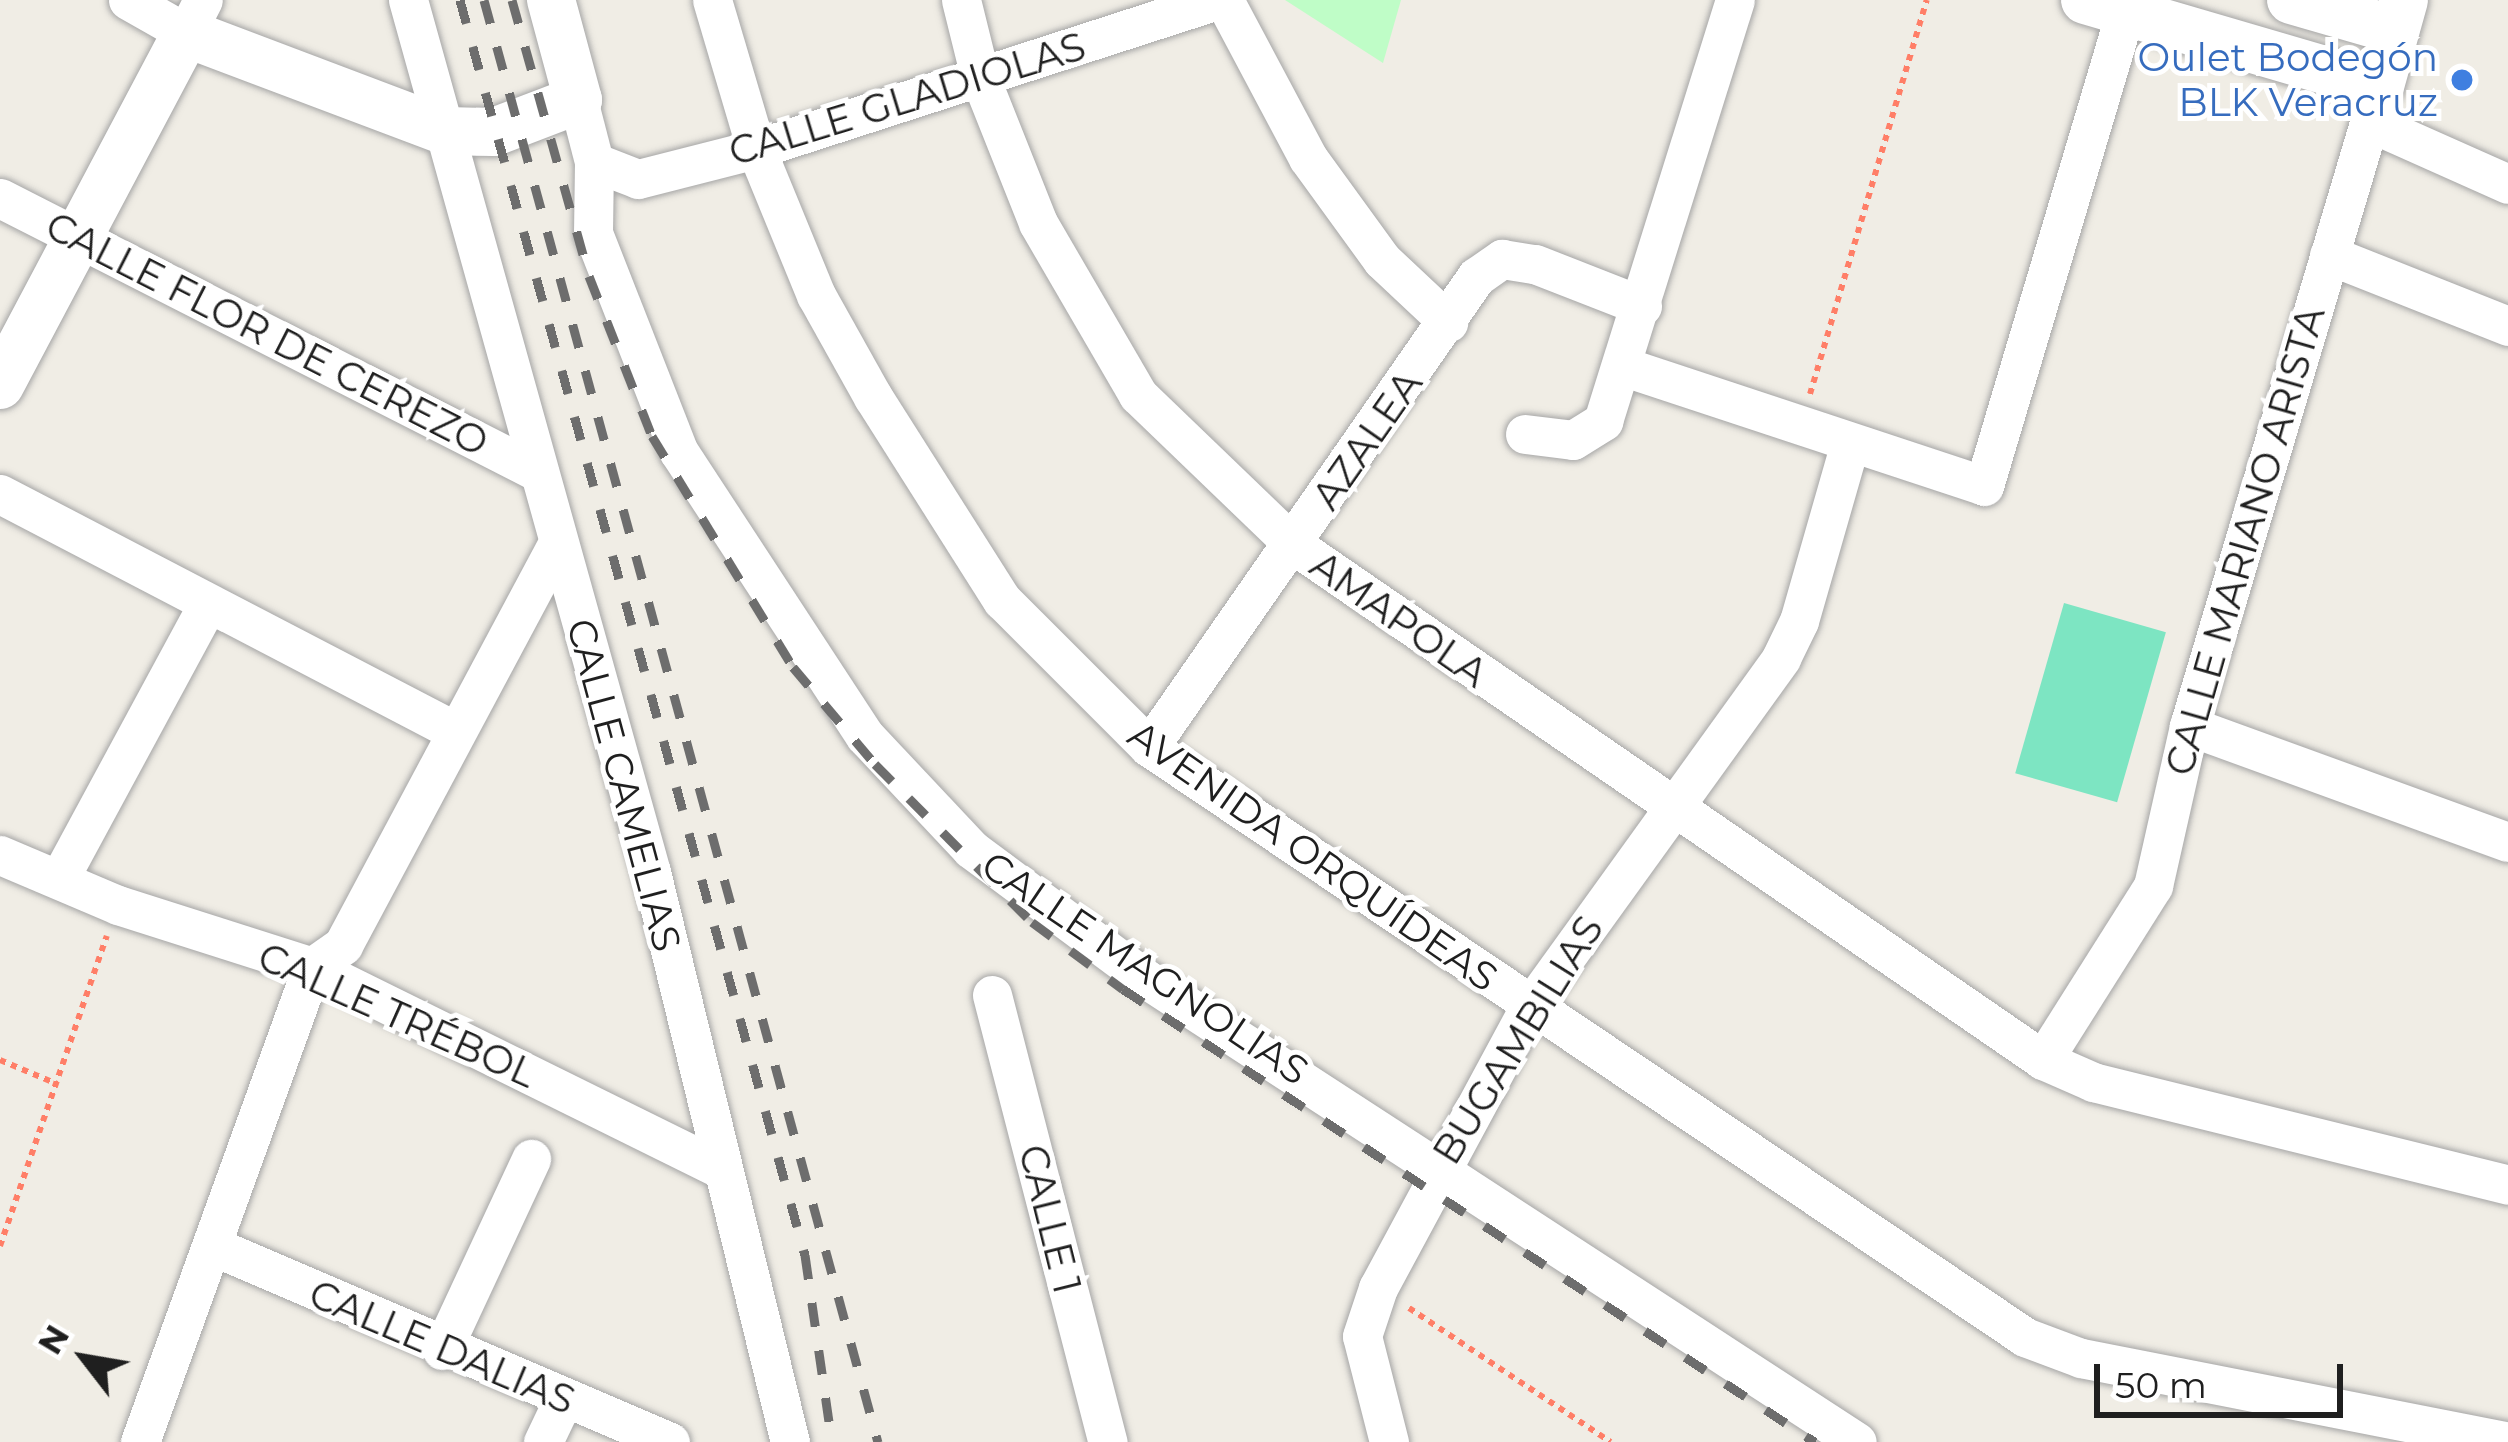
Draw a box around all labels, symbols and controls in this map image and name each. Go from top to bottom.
street label: CALLE GLADIOLAS [723,23,1091,175]
place label: Oulet Bodegón BLK Veracruz [2138,35,2438,126]
marker: Oulet Bodegón BLK Veracruz [2449,67,2475,93]
street label: CALLE FLOR DE CEREZO [38,202,496,466]
street label: CALLE MARIANO ARISTA [2156,301,2334,781]
street label: AZALEA [1302,362,1432,518]
street label: AMAPOLA [1302,541,1496,697]
street label: CALLE CAMELIAS [557,614,691,956]
street label: AVENIDA ORQUÍDEAS [1120,711,1506,1001]
street label: CALLE MAGNOLIAS [973,841,1317,1095]
street label: BUGAMBILIAS [1423,907,1613,1173]
street label: CALLE TRÉBOL [251,933,543,1097]
street label: CALLE 1 [1009,1140,1091,1298]
street label: CALLE DALIAS [302,1270,582,1424]
north arrow [24,1298,144,1418]
text: N [29,1318,77,1361]
scale bar [2100,1340,2349,1414]
text: 50 m [2115,1363,2207,1407]

